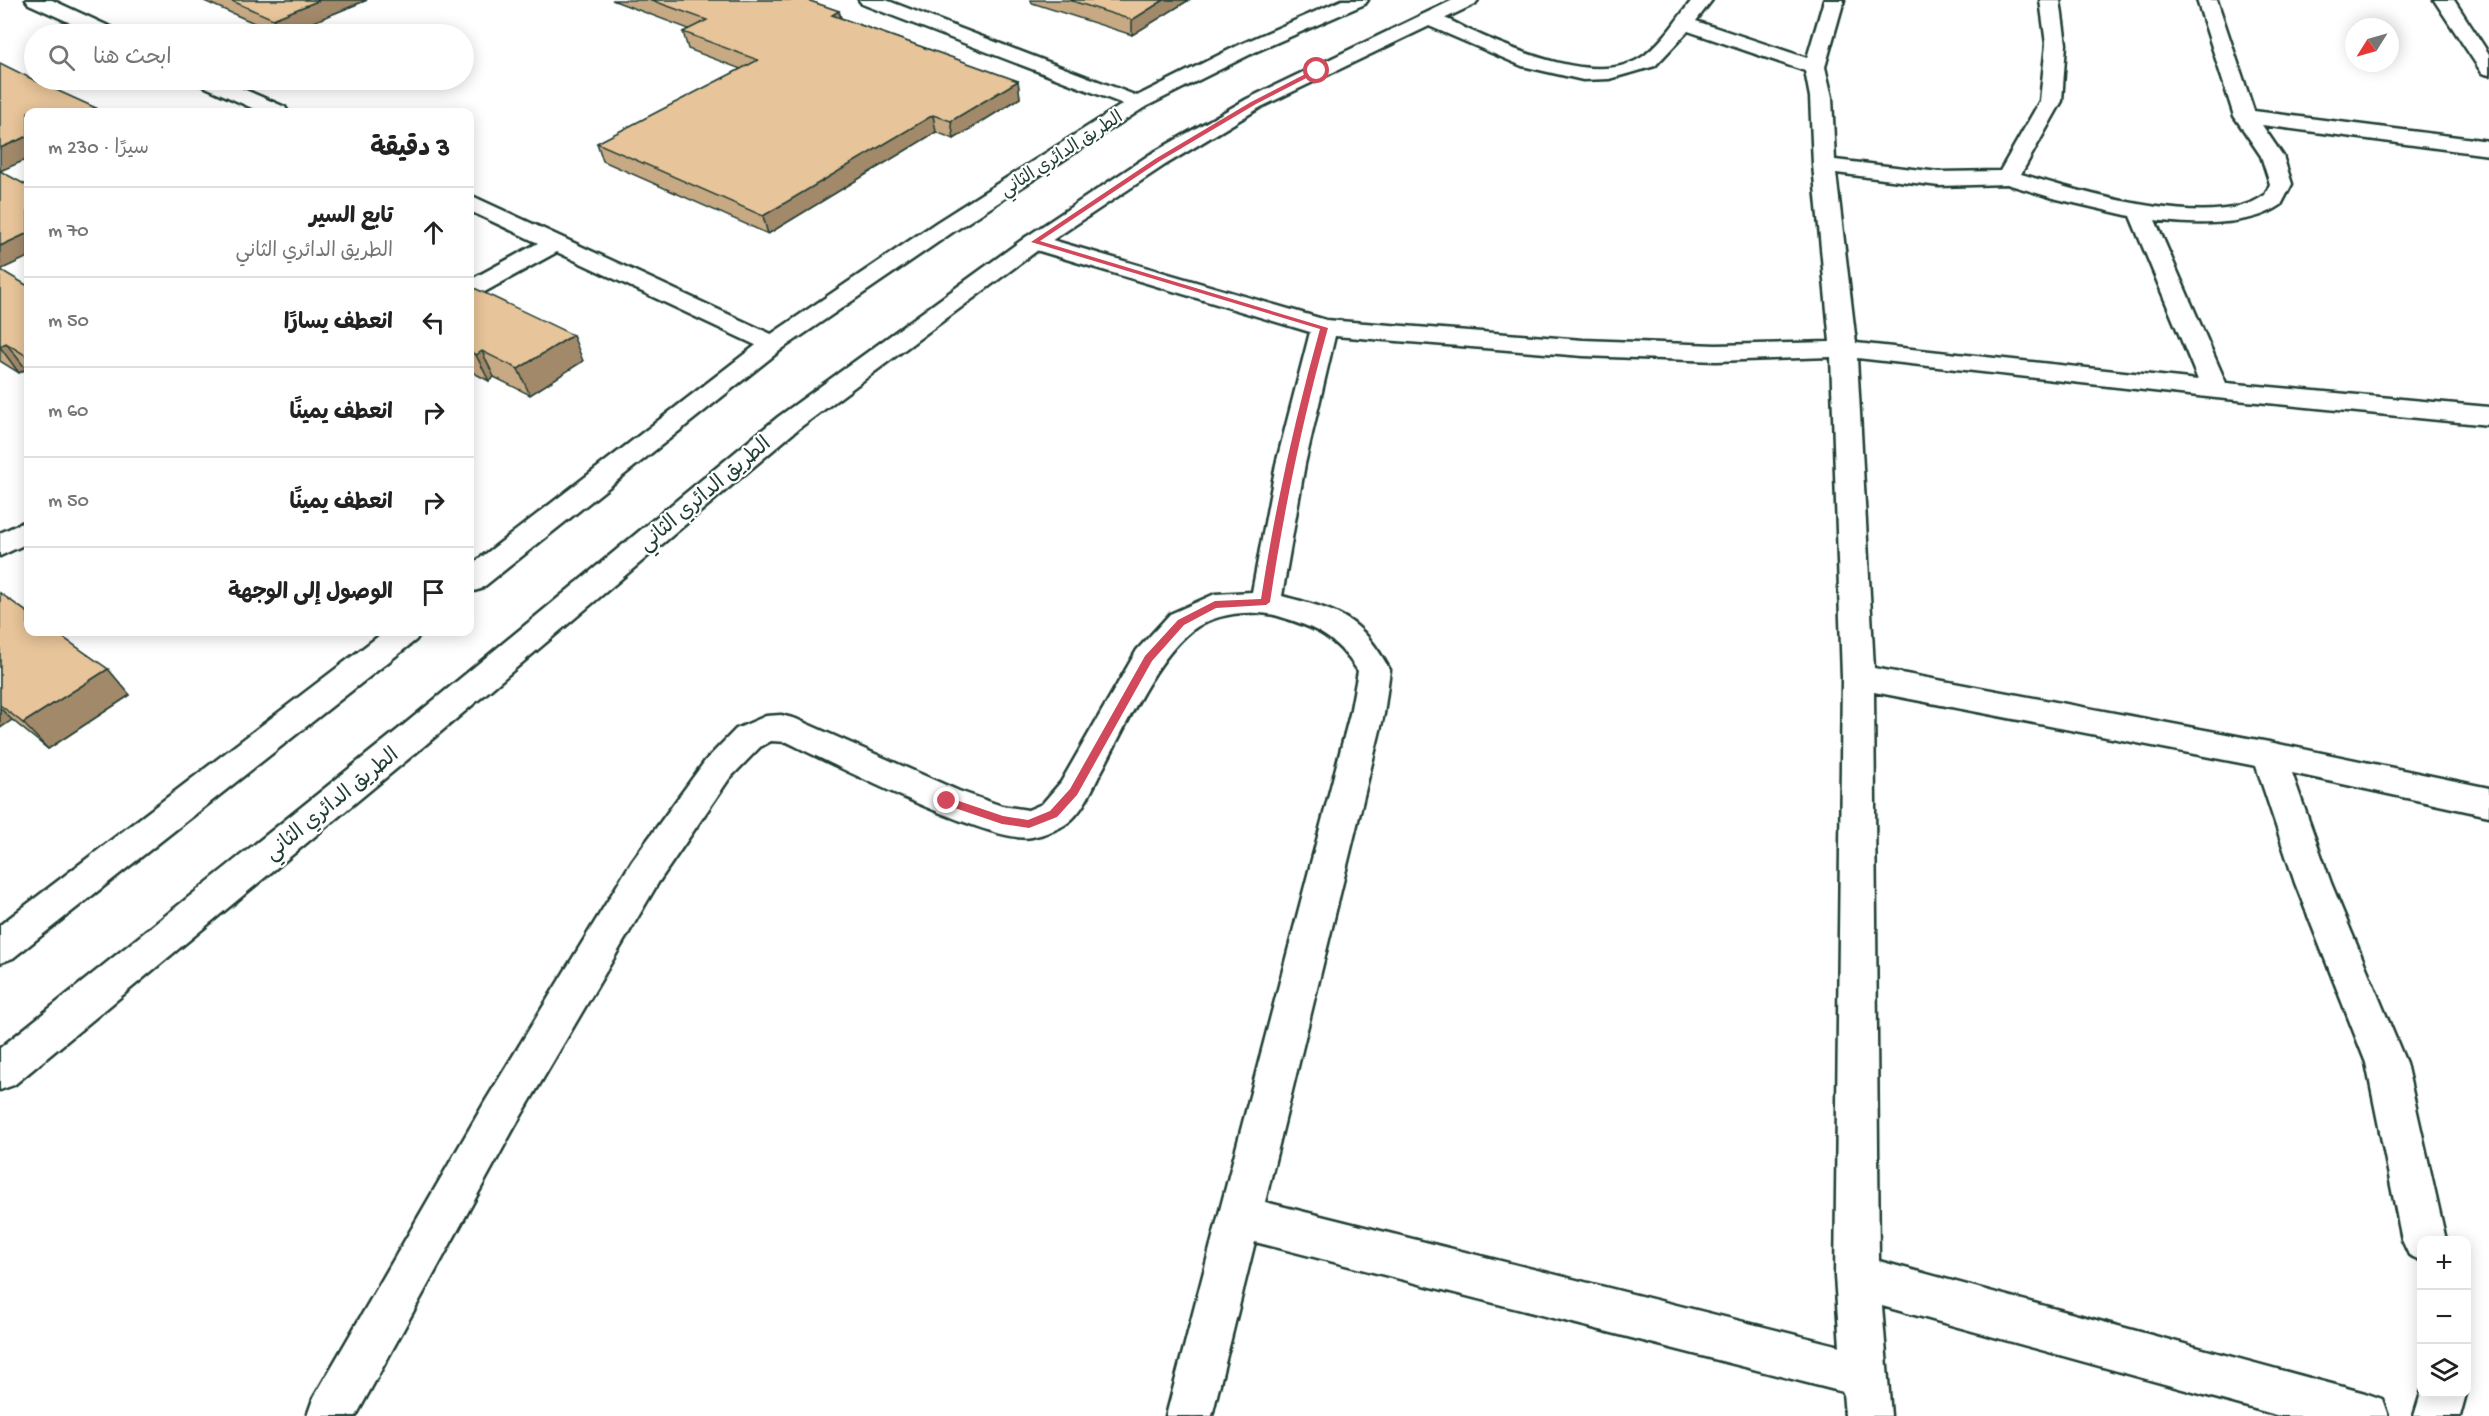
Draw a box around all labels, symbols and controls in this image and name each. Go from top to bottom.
north arrow [2345,18,2399,72]
search box [24,24,474,90]
icon: search [45,41,78,74]
text: ابحث هنا [93,46,172,72]
route start [1303,57,1329,83]
street label: الطريق الدائري الثاني [997,108,1129,205]
text: 3 دقيقة [370,135,450,166]
text: سيرًا · 230 m [48,138,149,161]
text: تابع السير [309,205,393,231]
icon: ahead [417,216,450,249]
text: 70 m [48,221,89,244]
text: الطريق الدائري الثاني [236,241,393,264]
icon: left [417,306,450,339]
text: 50 m [48,311,89,334]
text: انعطف يسارًا [284,311,393,337]
icon: right [417,396,450,429]
text: 60 m [48,401,88,424]
text: انعطف يمينًا [290,401,393,427]
street label: الطريق الدائري الثاني [635,433,780,561]
icon: right [417,486,450,519]
text: 50 m [48,491,89,514]
text: انعطف يمينًا [290,491,393,517]
icon: arrive [417,576,450,609]
text: الوصول إلى الوجهة [228,581,393,607]
street label: الطريق الدائري الثاني [261,744,407,870]
route end [933,787,959,813]
map controls [2417,1236,2471,1398]
button: + [2417,1236,2471,1290]
button: − [2417,1290,2471,1344]
button: layers [2417,1344,2471,1398]

